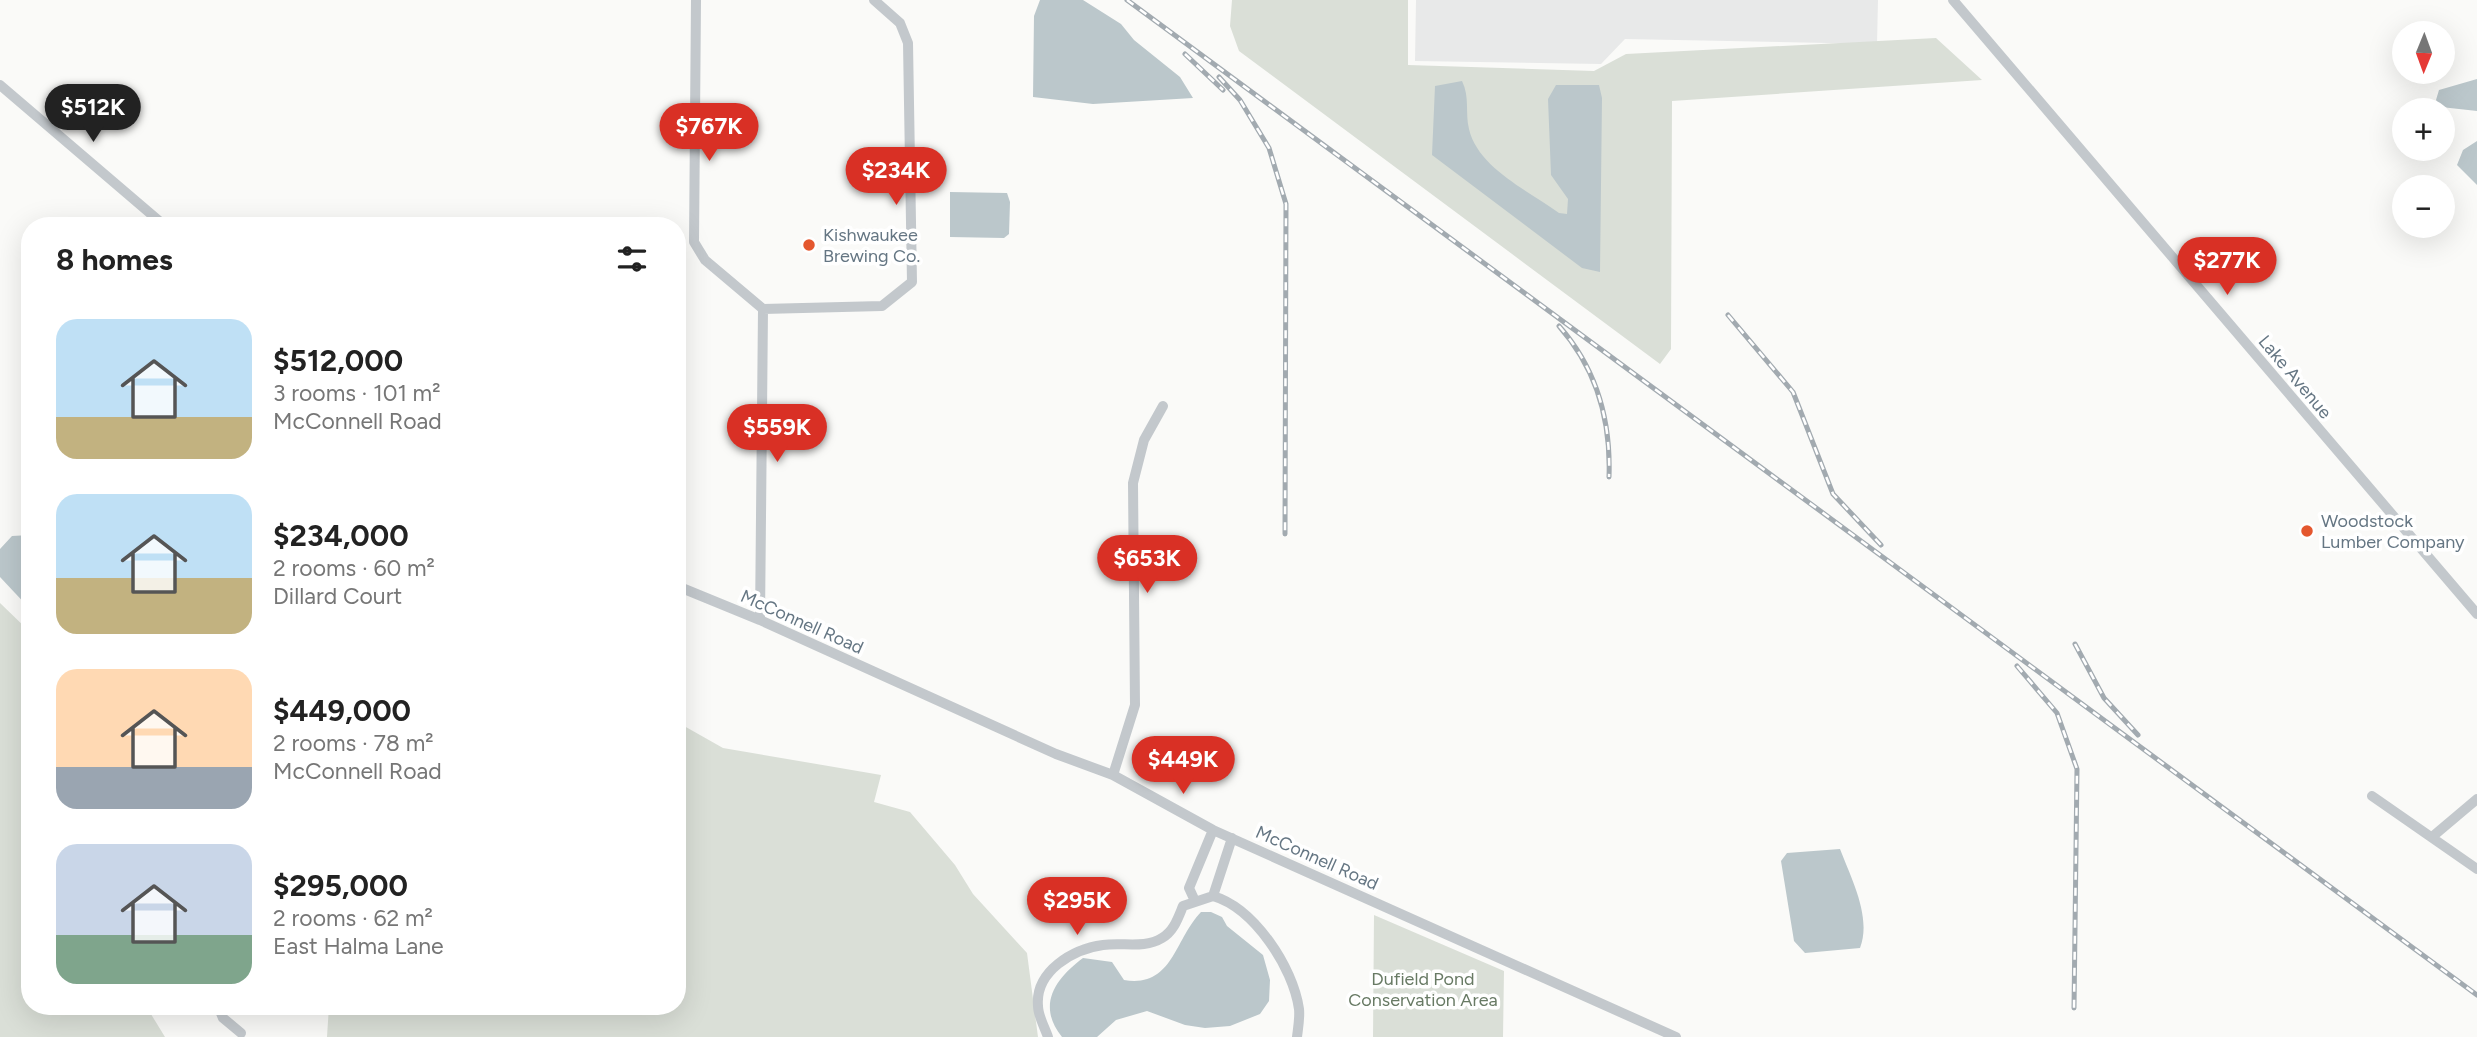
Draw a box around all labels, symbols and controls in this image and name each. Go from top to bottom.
north arrow [2392,21,2455,84]
map controls [2392,21,2455,238]
pin: $512K [44,85,142,144]
text: $512K [61,93,125,121]
button: + [2392,98,2455,161]
pin: $767K [660,104,758,163]
text: $767K [676,112,742,140]
pin: $234K [847,148,945,207]
text: $234K [862,156,930,184]
button: − [2392,175,2455,238]
place label: Kishwaukee Brewing Co. [823,224,920,267]
marker: Kishwaukee Brewing Co. [801,237,817,253]
pin: $277K [2178,238,2276,297]
icon: filters [613,240,651,278]
text: 8 homes [56,241,173,278]
text: $277K [2194,246,2260,274]
street label: Lake Avenue [2254,331,2336,423]
text: $512,000 [273,342,403,379]
icon: home [112,347,196,431]
text: 3 rooms · 101 m² [273,379,440,407]
pin: $559K [728,405,826,464]
text: McConnell Road [273,407,442,435]
text: $559K [743,413,811,441]
place label: Woodstock Lumber Company [2321,510,2465,553]
text: $234,000 [273,517,409,554]
icon: home [112,522,196,606]
marker: Woodstock Lumber Company [2299,523,2315,539]
pin: $653K [1098,536,1196,595]
text: $653K [1113,544,1181,572]
text: 2 rooms · 60 m² [273,554,435,582]
text: Dillard Court [273,582,402,610]
street label: McConnell Road [737,585,867,659]
text: $449,000 [273,692,411,729]
icon: home [112,697,196,781]
text: 2 rooms · 78 m² [273,729,434,757]
pin: $449K [1134,736,1232,796]
text: $449K [1148,745,1218,773]
text: McConnell Road [273,757,442,785]
street label: McConnell Road [1252,821,1382,895]
text: $295,000 [273,867,408,904]
icon: home [112,872,196,956]
pin: $295K [1028,878,1126,937]
text: $295K [1043,886,1111,914]
text: 2 rooms · 62 m² [273,904,433,932]
text: East Halma Lane [273,932,444,960]
park label: Dufield Pond Conservation Area [1348,968,1498,1011]

